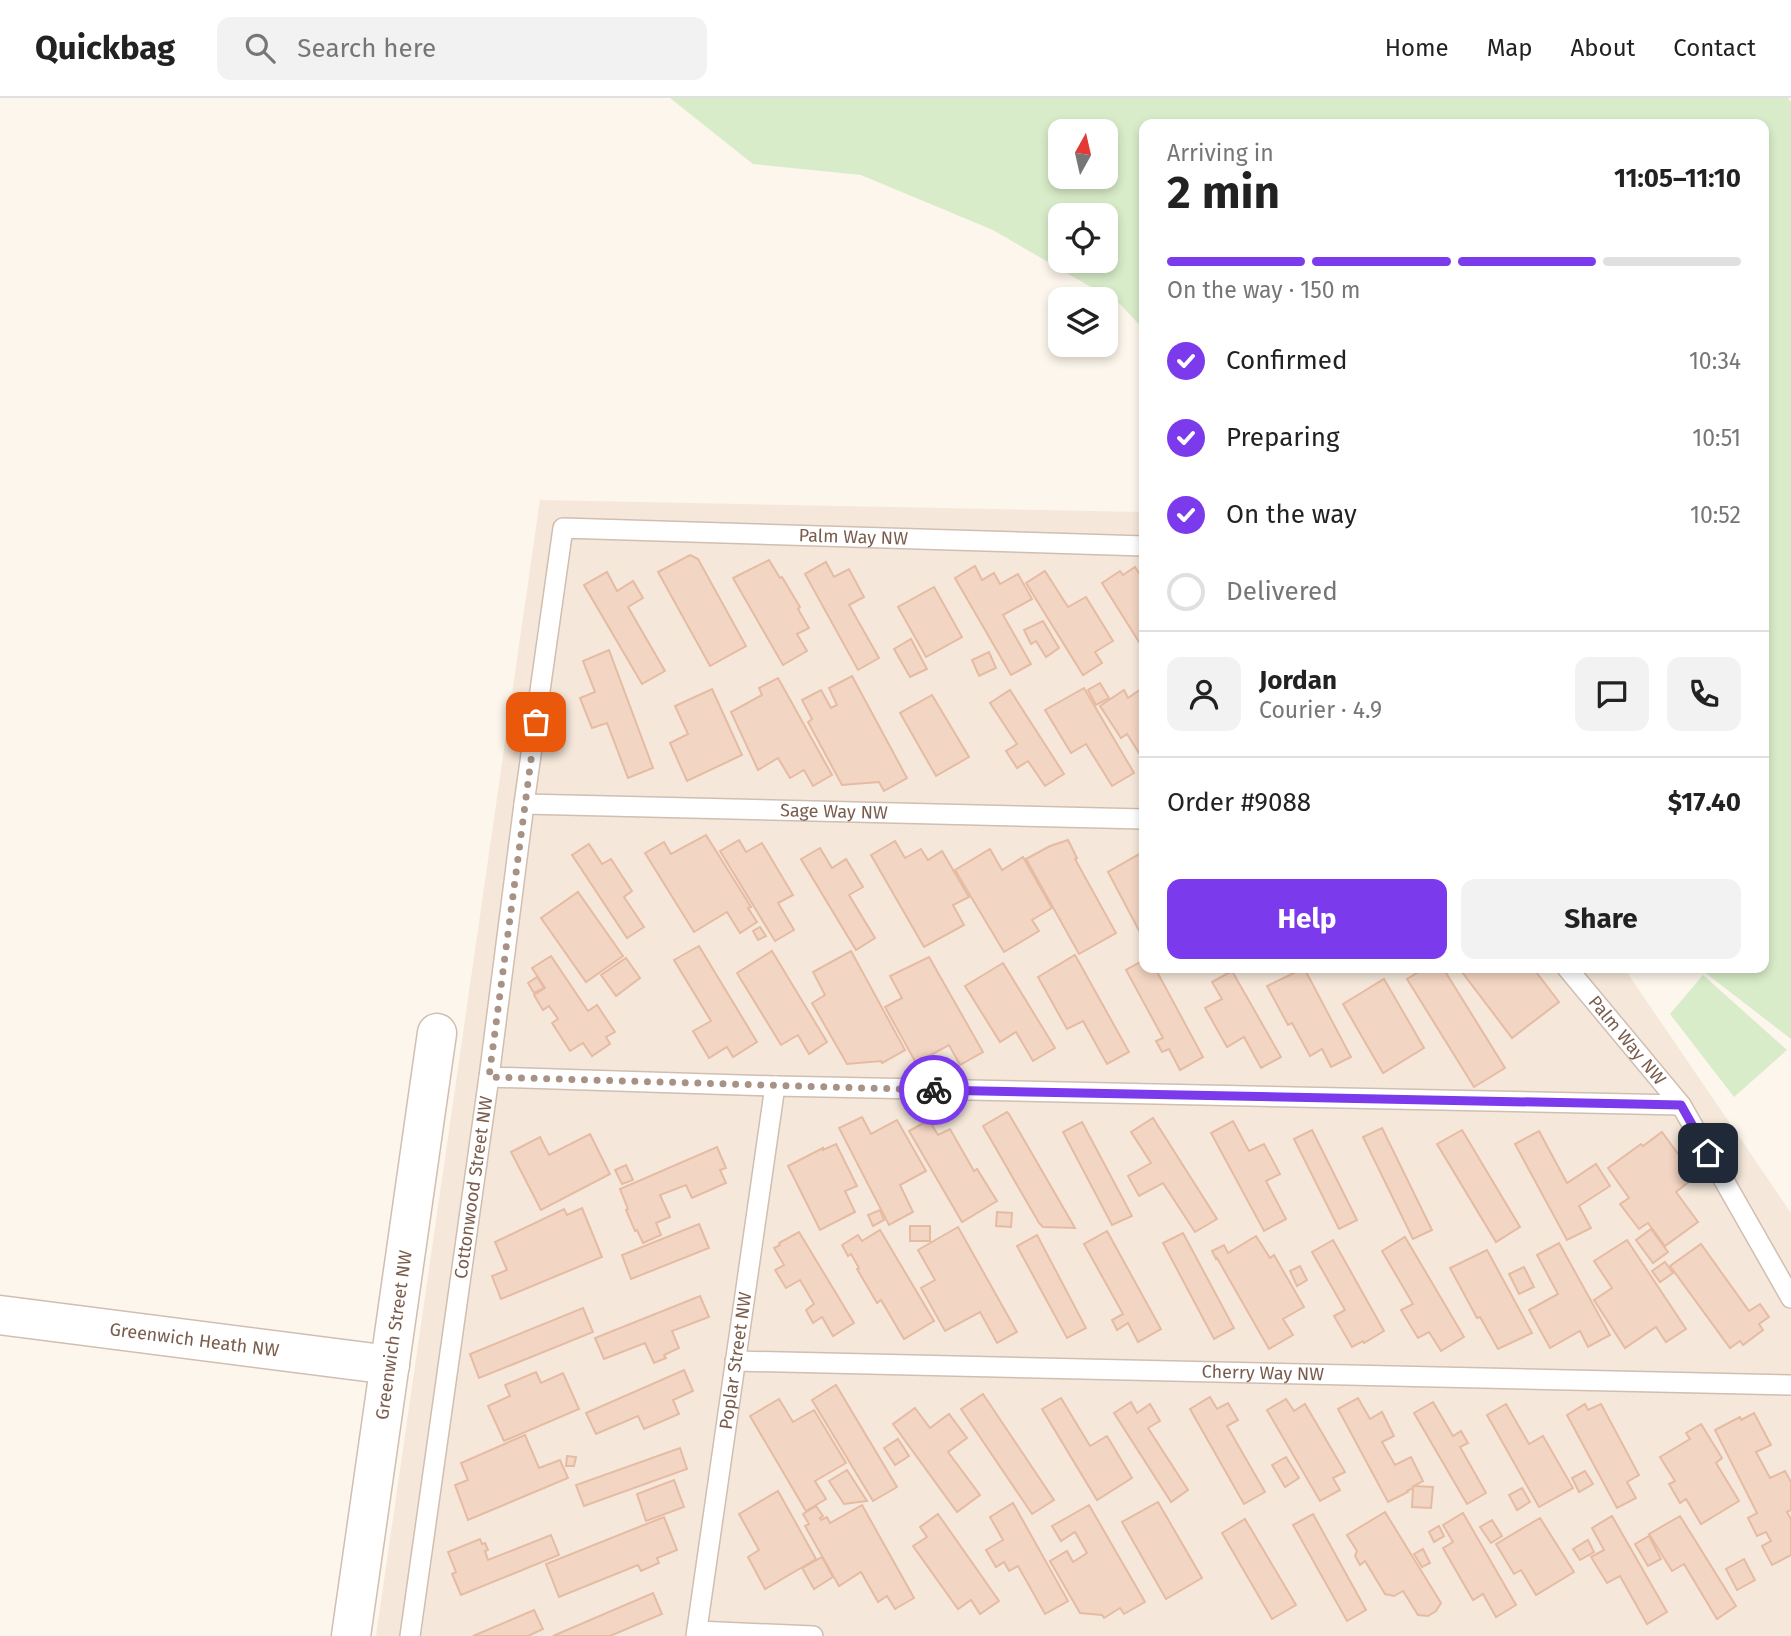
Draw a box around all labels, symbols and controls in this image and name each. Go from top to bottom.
search box [217,17,707,80]
text: Quickbag [35,28,175,68]
icon: search [241,29,279,67]
text: Search here [297,33,436,64]
text: Home [1385,34,1449,62]
text: Map [1487,34,1533,62]
text: About [1571,34,1635,62]
text: Contact [1673,34,1756,62]
north arrow [1048,119,1118,189]
map controls [1048,119,1118,357]
text: Arriving in [1167,139,1274,167]
text: 11:05–11:10 [1614,163,1741,194]
text: 2 min [1167,165,1280,220]
button: locate [1048,203,1118,273]
text: On the way · 150 m [1167,276,1360,304]
button: layers [1048,287,1118,357]
icon: check [1167,342,1205,380]
text: Confirmed [1226,345,1347,376]
text: 10:34 [1689,347,1741,375]
icon: check [1167,419,1205,457]
text: Preparing [1226,422,1339,453]
text: 10:51 [1692,424,1741,452]
icon: check [1167,496,1205,534]
text: On the way [1226,499,1357,530]
text: 10:52 [1690,501,1741,529]
street label: Palm Way NW [798,524,908,550]
text: Delivered [1226,576,1338,607]
button: person [1167,657,1241,731]
button: chat [1575,657,1649,731]
button: phone [1667,657,1741,731]
text: Jordan [1259,665,1337,696]
pin [506,692,566,752]
text: Courier · 4.9 [1259,696,1382,724]
icon: bag [517,703,555,741]
text: Order #9088 [1167,787,1311,818]
text: $17.40 [1668,787,1741,818]
street label: Sage Way NW [780,799,888,824]
button: Help [1167,879,1447,959]
button: Share [1461,879,1741,959]
street label: Palm Way NW [1584,991,1671,1089]
courier [899,1055,969,1125]
icon: bike [915,1071,953,1109]
street label: Cottonwood Street NW [450,1095,497,1280]
pin [1678,1123,1738,1183]
icon: home [1689,1134,1727,1172]
street label: Greenwich Street NW [371,1249,417,1421]
street label: Poplar Street NW [715,1291,756,1431]
street label: Greenwich Heath NW [108,1318,281,1362]
street label: Cherry Way NW [1201,1361,1324,1385]

